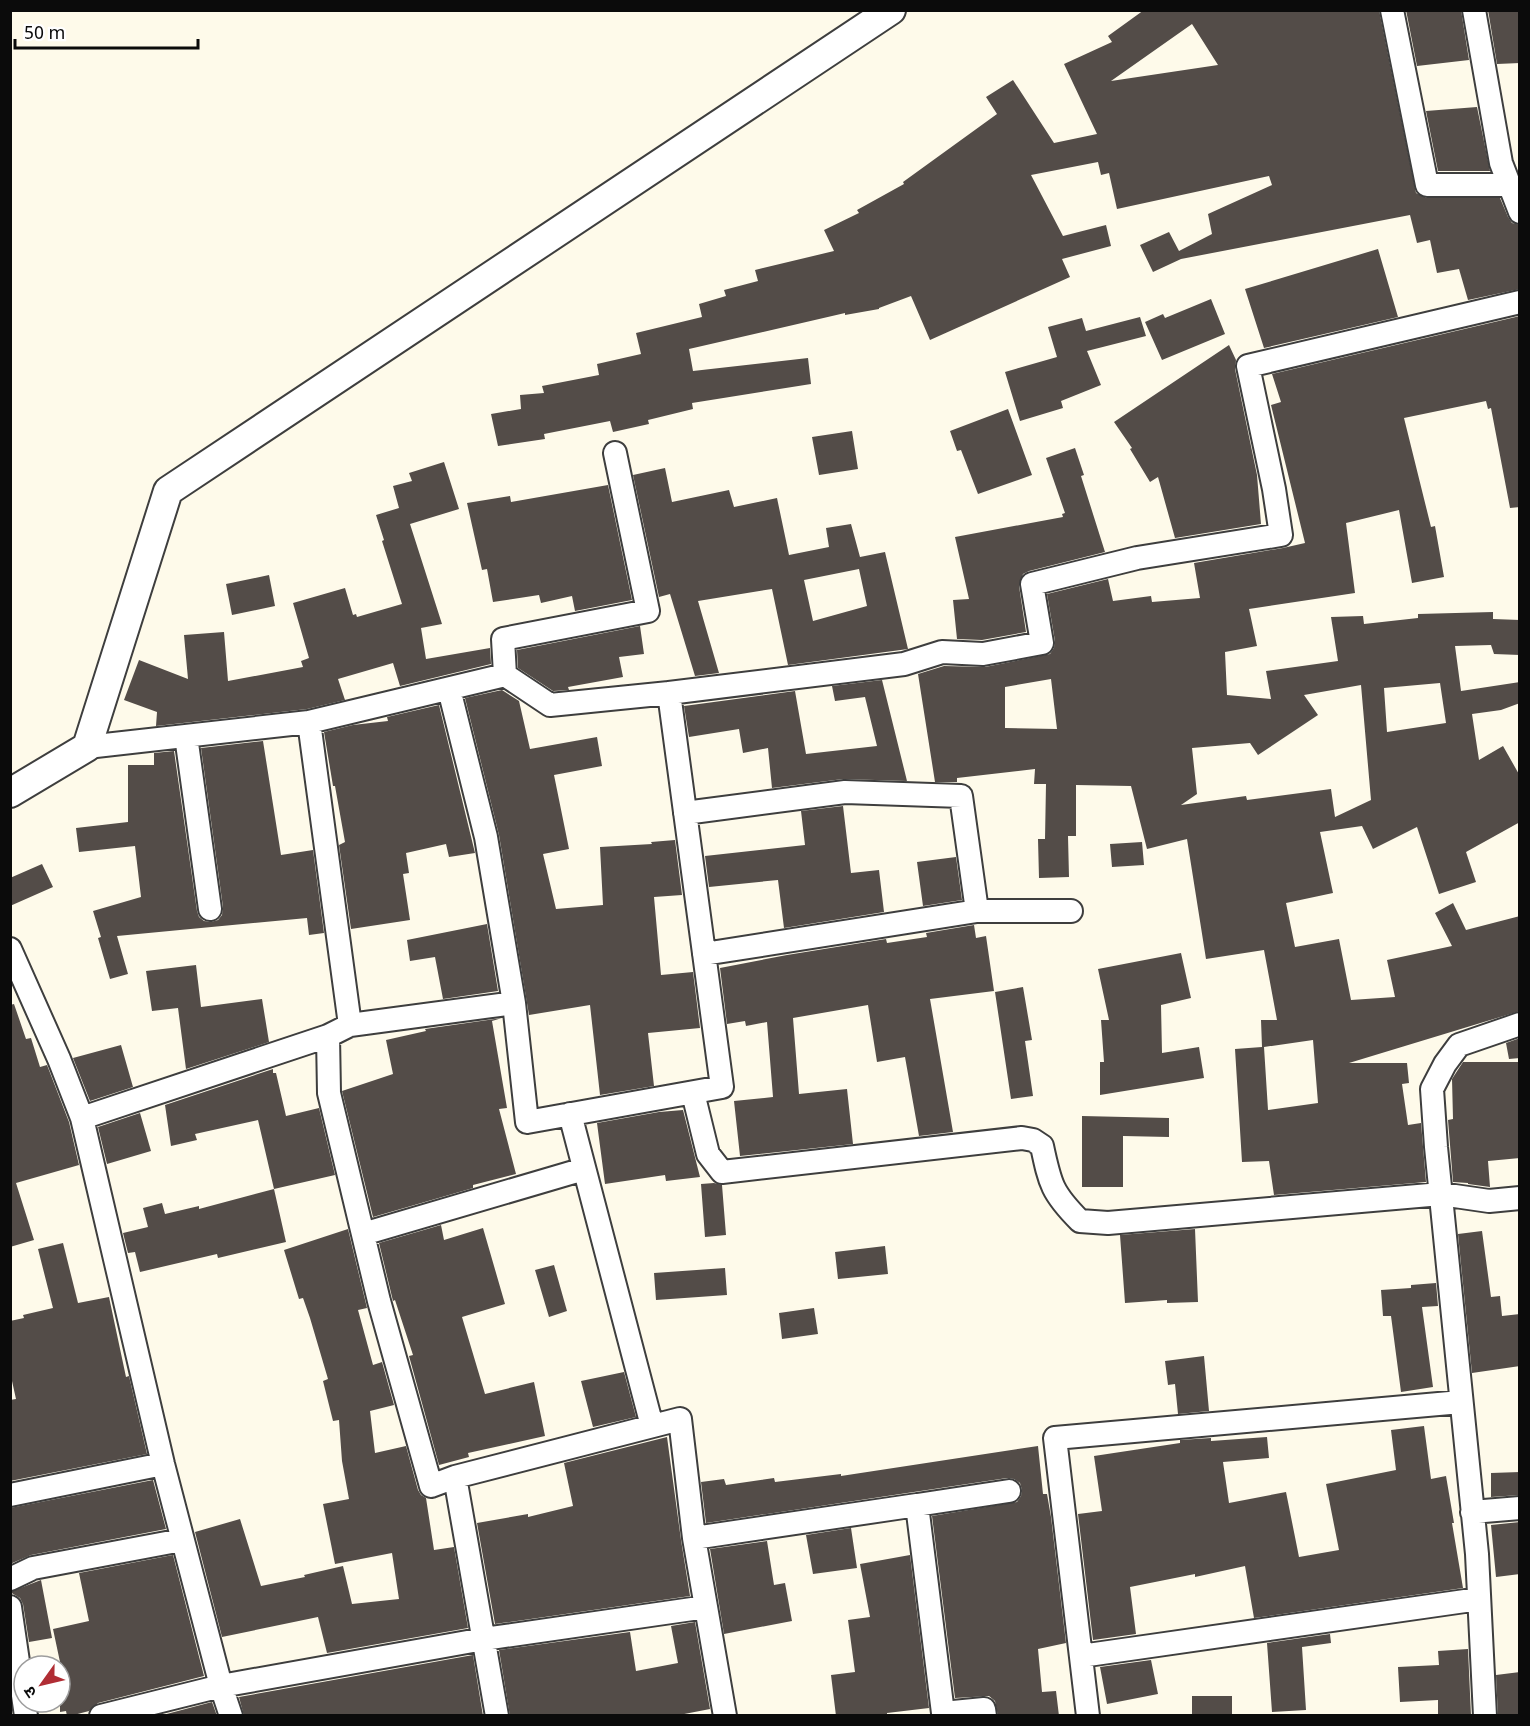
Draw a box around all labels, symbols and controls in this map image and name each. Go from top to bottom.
scale bar [15,12,198,50]
text: 50 m [24,23,65,46]
north arrow [12,1654,72,1714]
text: उ [20,1681,43,1701]

